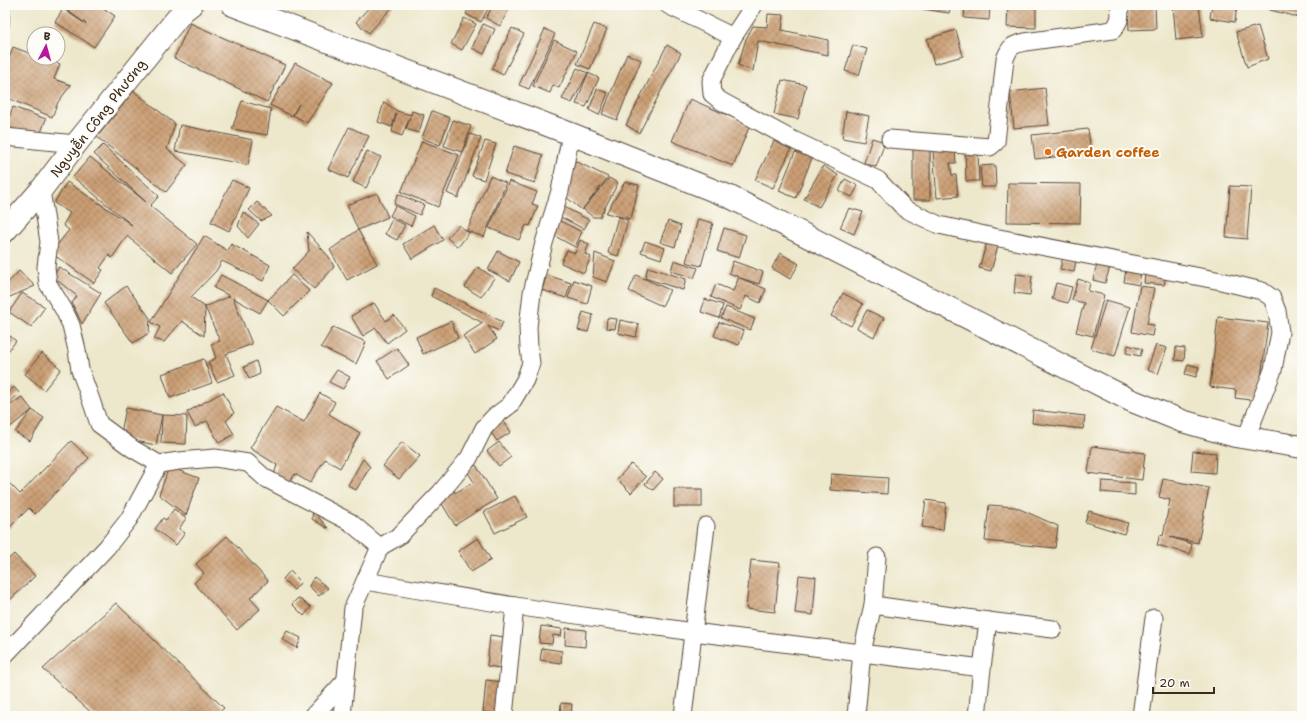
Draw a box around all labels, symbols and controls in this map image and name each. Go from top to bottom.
north arrow [26,26,66,66]
text: B [43,29,51,44]
street label: Nguyễn Công Phương [46,55,150,181]
place label: Garden coffee [1056,143,1160,161]
marker: Garden coffee [1043,147,1053,157]
scale bar [1153,669,1214,695]
text: 20 m [1159,675,1190,691]

